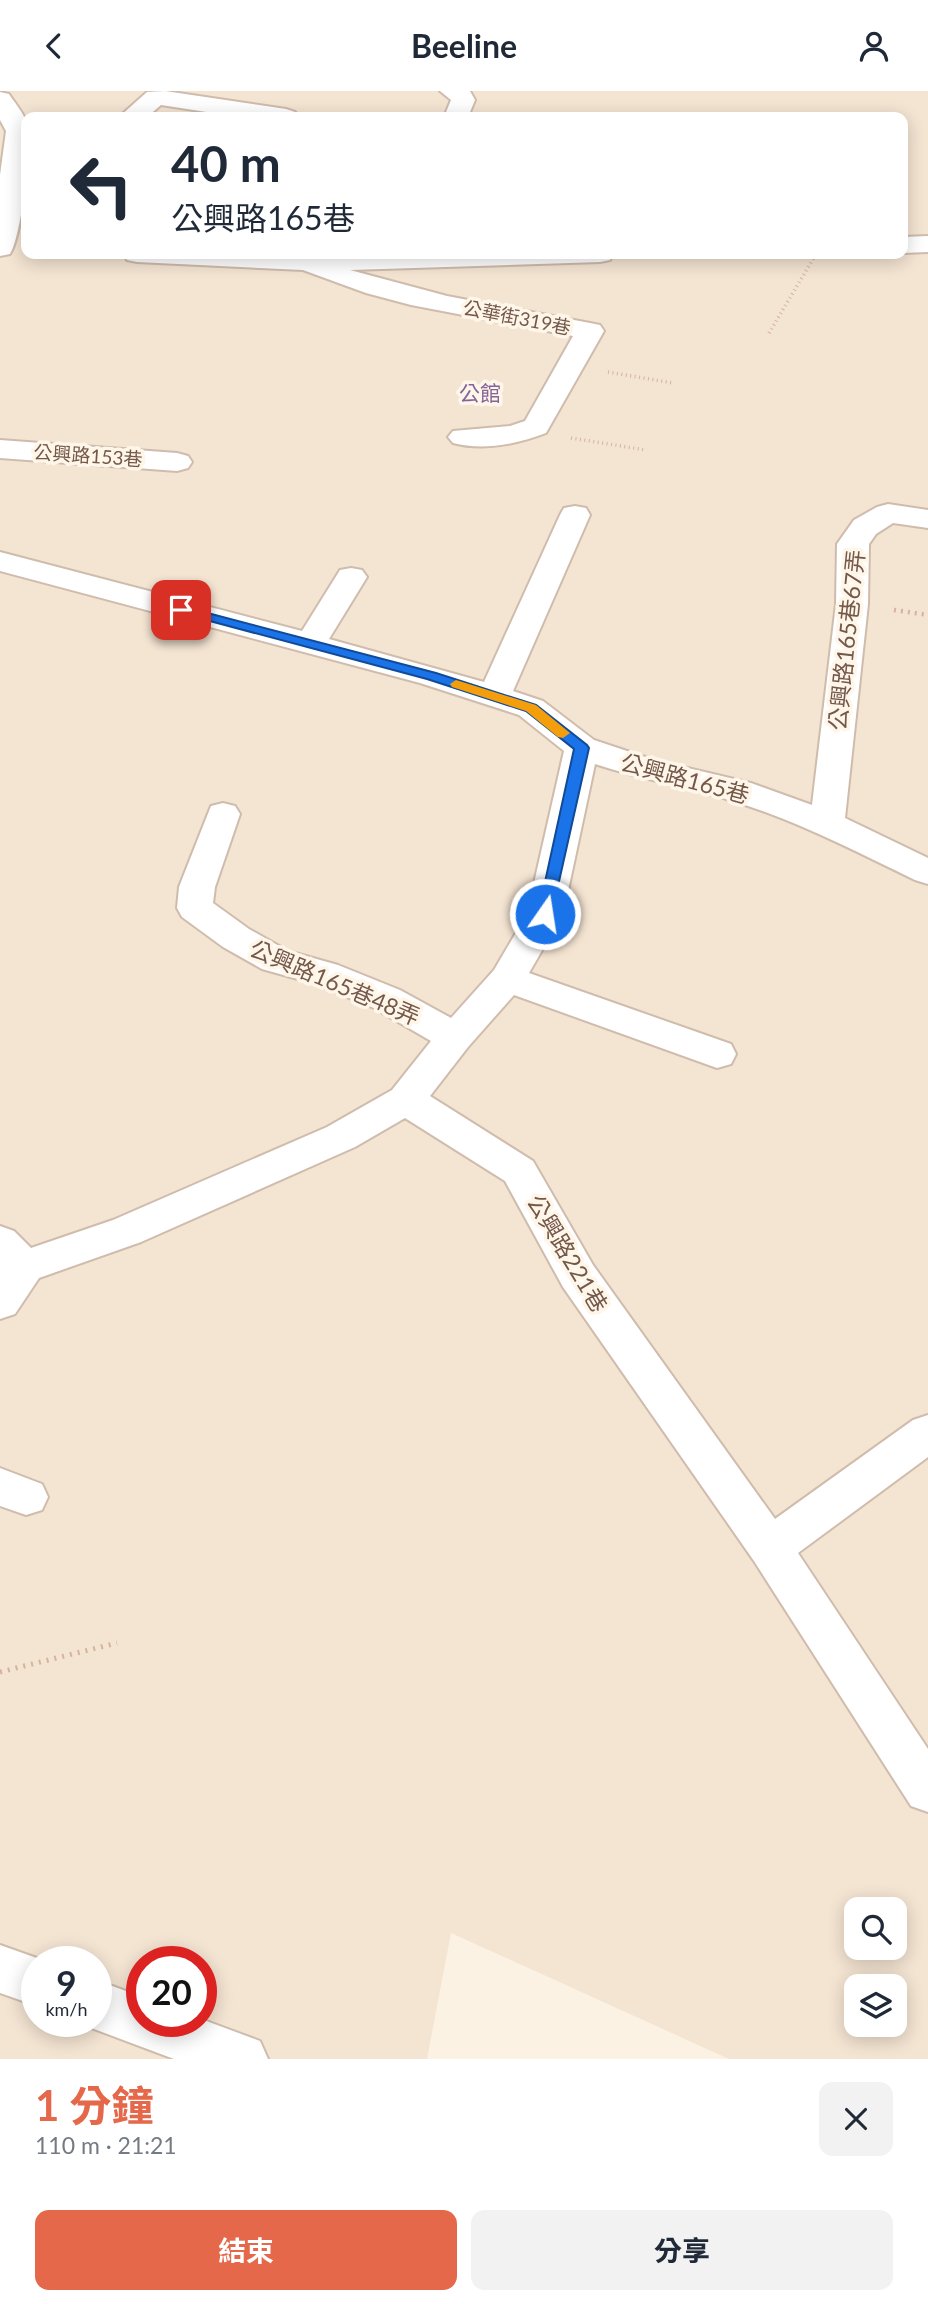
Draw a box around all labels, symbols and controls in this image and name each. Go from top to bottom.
text: Beeline [411,26,517,65]
icon: back [35,27,73,65]
icon: person [855,27,893,65]
text: 40 m [171,134,281,192]
icon: left [56,140,147,231]
text: 公興路165巷 [171,198,355,237]
street label: 公華街319巷 [461,295,573,339]
district label: 公館 [459,380,501,405]
street label: 公興路153巷 [33,440,143,470]
street label: 公興路165巷67弄 [823,548,869,732]
pin [151,580,211,640]
icon: arrive [162,591,200,629]
street label: 公興路165巷 [618,747,752,809]
position arrow [508,877,582,951]
street label: 公興路165巷48弄 [246,934,424,1030]
street label: 公興路221巷 [522,1189,614,1317]
map controls [844,1897,907,2037]
button: search [844,1897,907,1960]
speed limit sign: 20 [126,1946,217,2037]
text: 9 [56,1961,77,2003]
button: layers [844,1974,907,2037]
text: km/h [45,1998,88,2020]
text: 1 分鐘 [35,2080,154,2130]
button: close [819,2082,893,2156]
text: 110 m · 21:21 [35,2131,177,2159]
button: 結束 [35,2210,457,2290]
button: 分享 [471,2210,893,2290]

